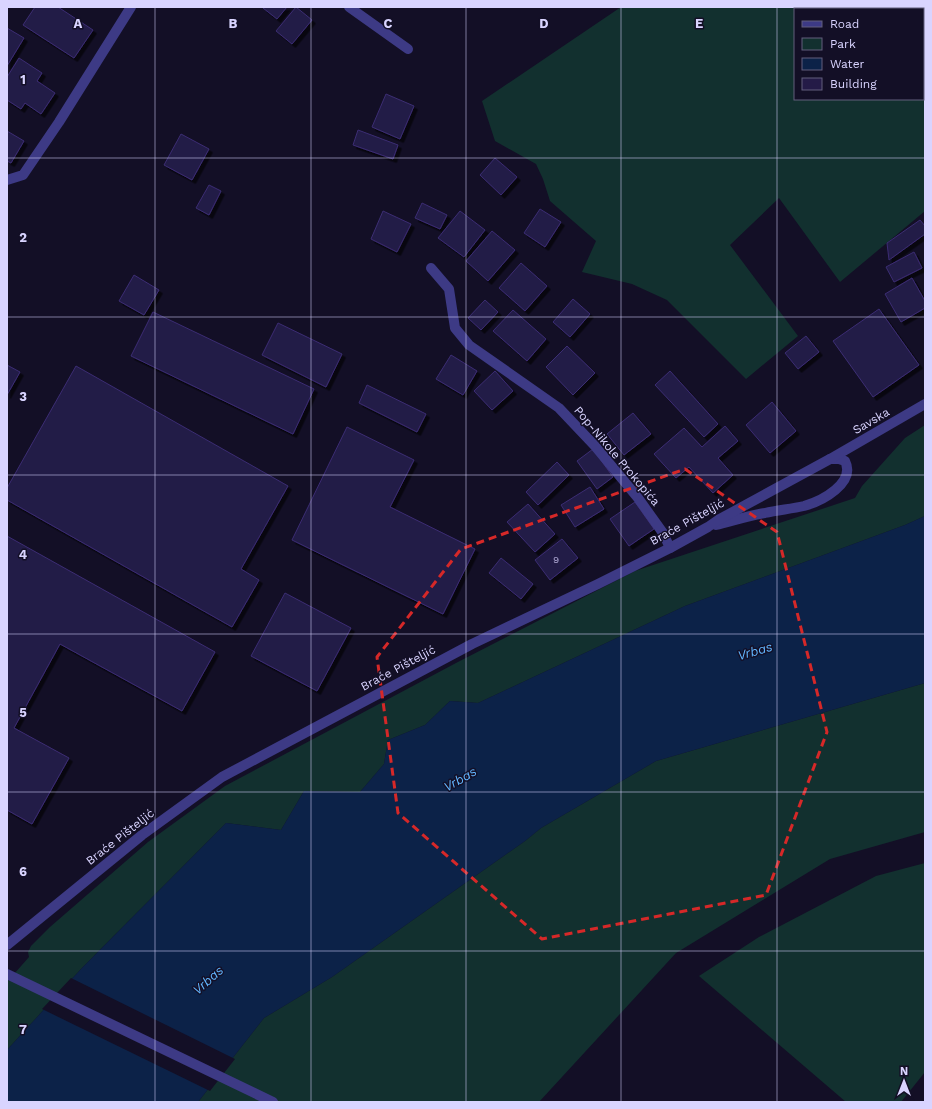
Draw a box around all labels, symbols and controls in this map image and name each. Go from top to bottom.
legend [794,8,924,100]
text: A [74,16,83,31]
text: B [229,16,238,31]
text: C [384,16,393,31]
text: D [539,16,549,31]
text: E [695,16,703,31]
text: Road [830,17,859,31]
text: Park [830,37,856,51]
text: Water [830,57,865,71]
text: 1 [20,72,26,87]
text: Building [830,77,877,91]
text: 2 [19,230,27,245]
text: 3 [19,389,27,404]
street label: Pop-Nikole Prokopića [571,403,663,509]
street label: Savska [850,405,892,437]
street label: Braće Pišteljić [647,496,727,548]
text: 4 [19,547,28,562]
house number: 9 [553,554,559,565]
water label: Vrbas [736,639,774,663]
street label: Braće Pišteljić [358,642,438,694]
text: 5 [19,705,27,720]
water label: Vrbas [441,763,479,794]
street label: Braće Pišteljić [83,806,157,868]
text: 6 [19,864,27,879]
water label: Vrbas [190,962,226,997]
text: 7 [19,1022,27,1037]
north arrow [884,1061,924,1101]
text: N [900,1065,908,1078]

